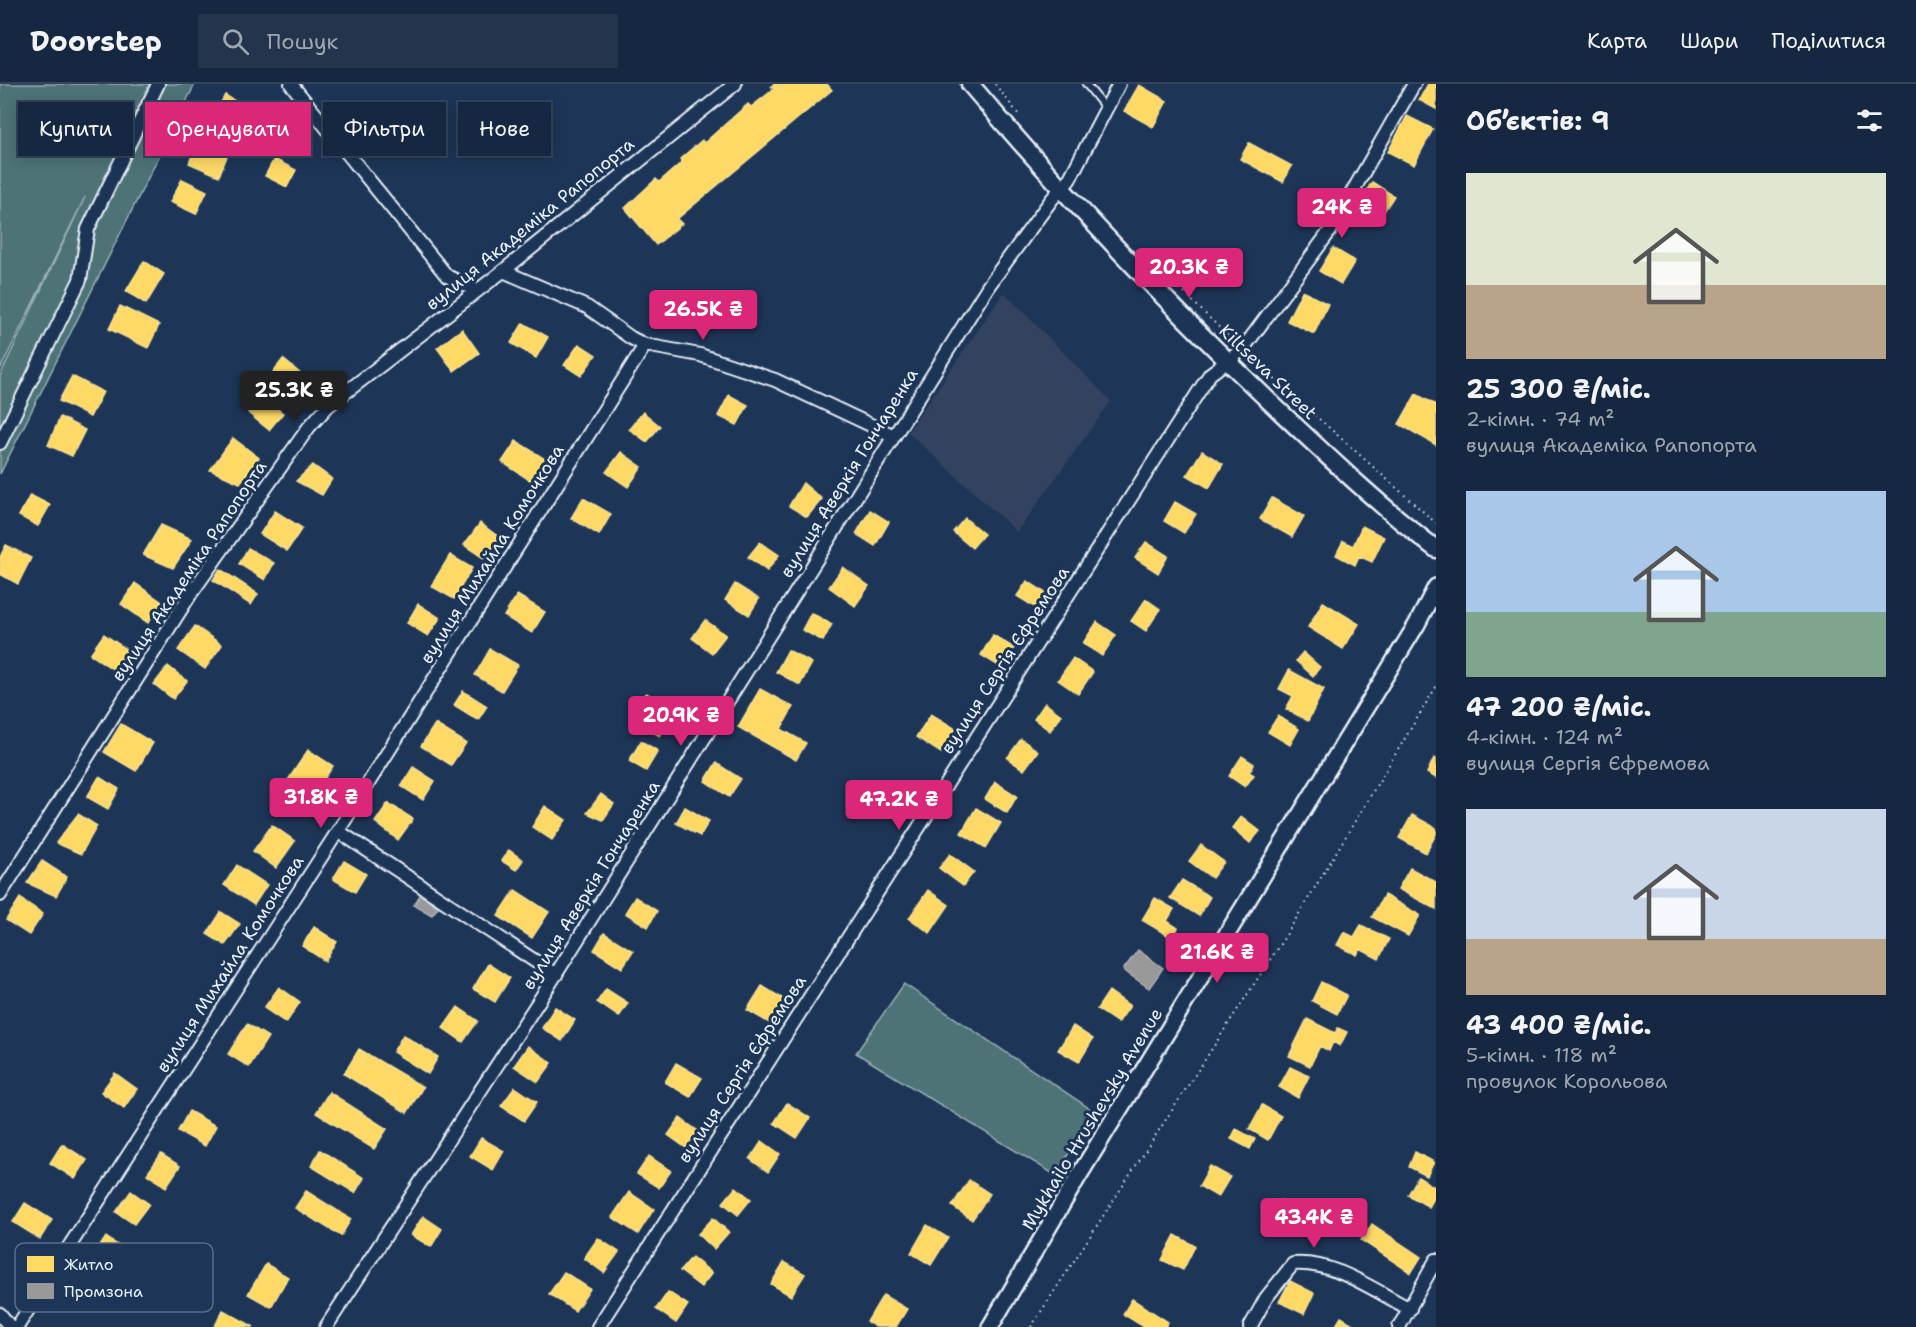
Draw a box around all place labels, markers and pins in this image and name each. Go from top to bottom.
pin: 24K ₴ [1300,188,1384,239]
pin: 20.3K ₴ [1134,248,1244,299]
pin: 26.5K ₴ [648,290,758,341]
pin: 25.3K ₴ [239,371,349,422]
pin: 20.9K ₴ [626,696,736,747]
pin: 31.8K ₴ [266,778,376,829]
pin: 47.2K ₴ [844,780,954,831]
pin: 21.6K ₴ [1162,933,1272,984]
pin: 43.4K ₴ [1259,1198,1369,1249]

